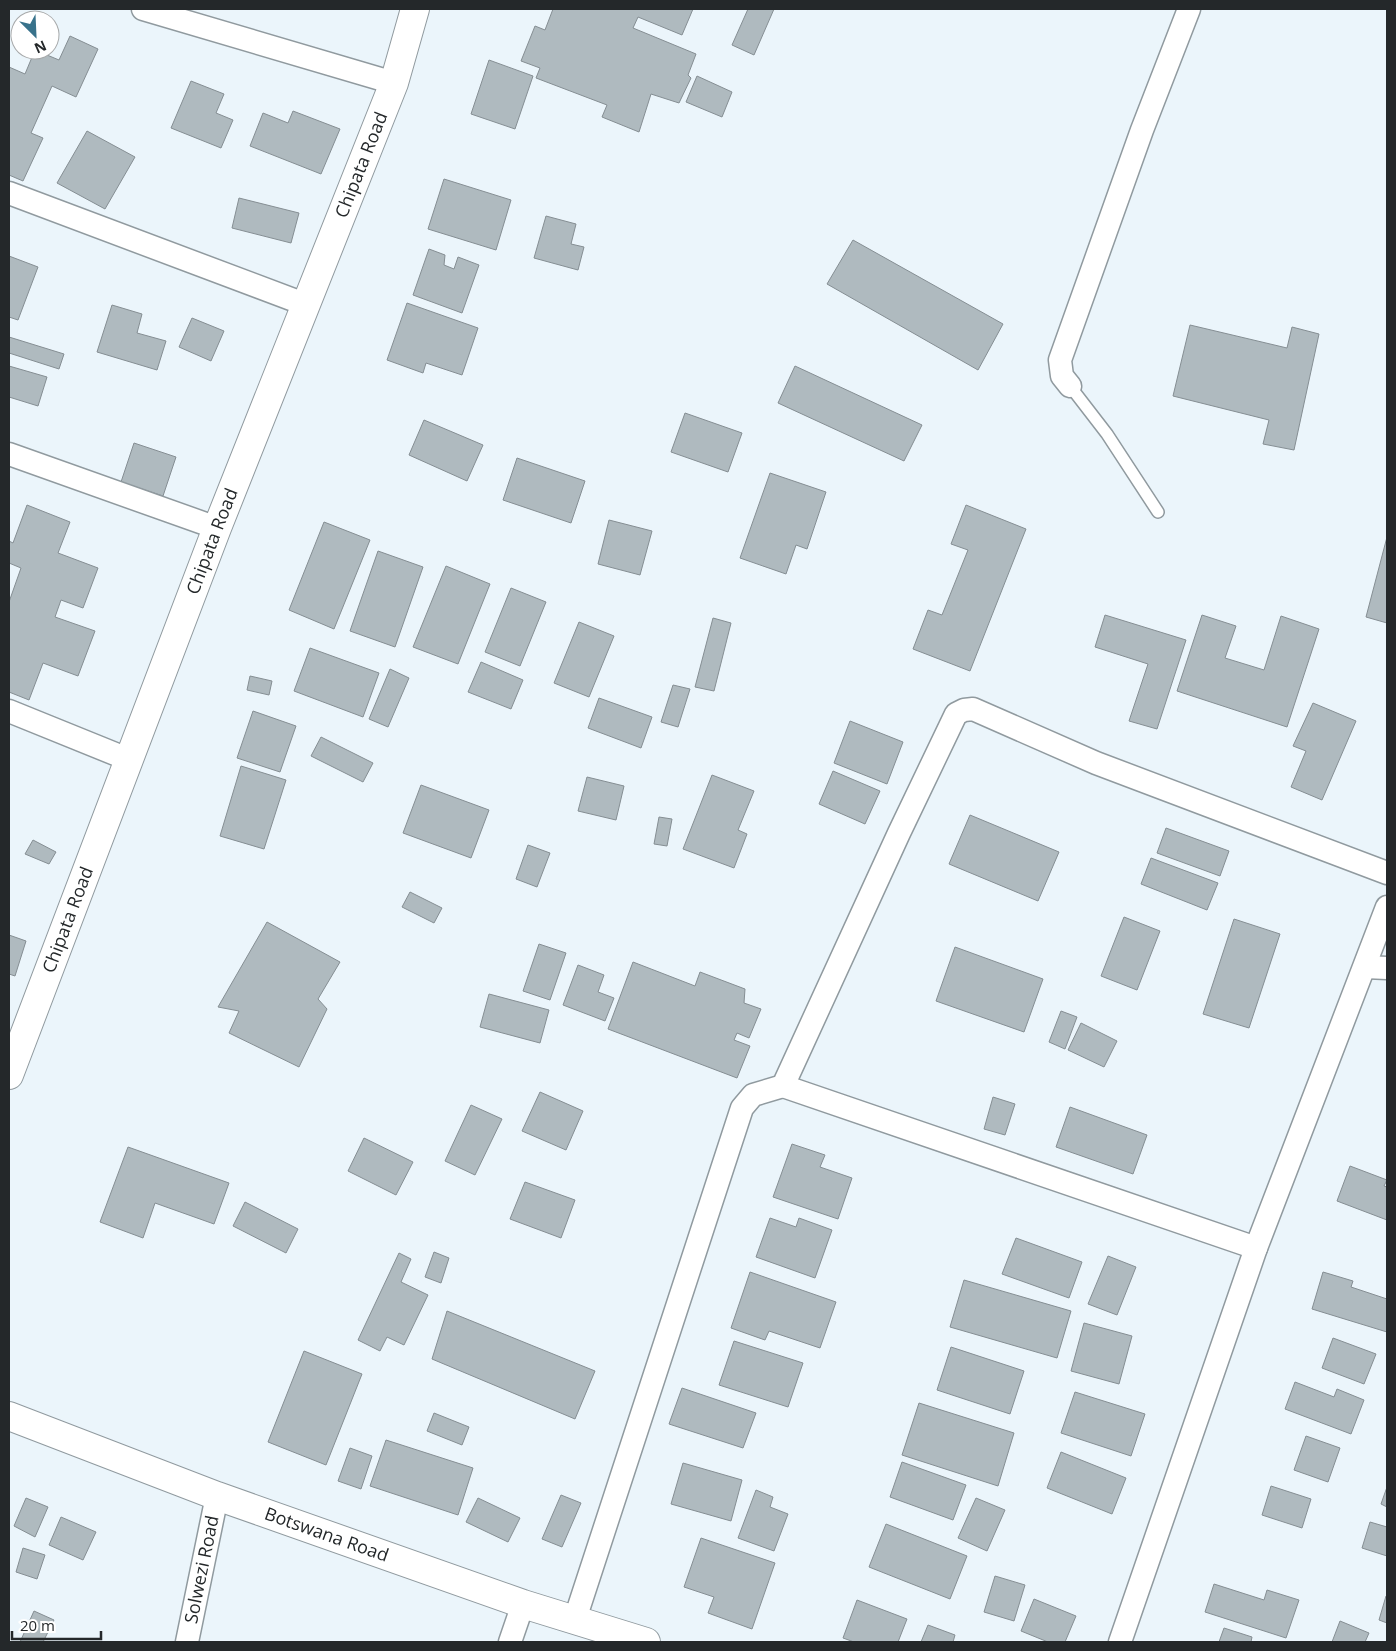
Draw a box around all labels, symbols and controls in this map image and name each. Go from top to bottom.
north arrow [10,10,60,60]
text: N [31,36,50,58]
street label: Chipata Road [329,108,392,221]
street label: Chipata Road [180,484,243,598]
street label: Chipata Road [36,863,98,976]
street label: Botswana Road [261,1501,392,1567]
street label: Solwezi Road [178,1513,224,1626]
scale bar [12,1608,101,1640]
text: 20 m [20,1615,55,1635]

